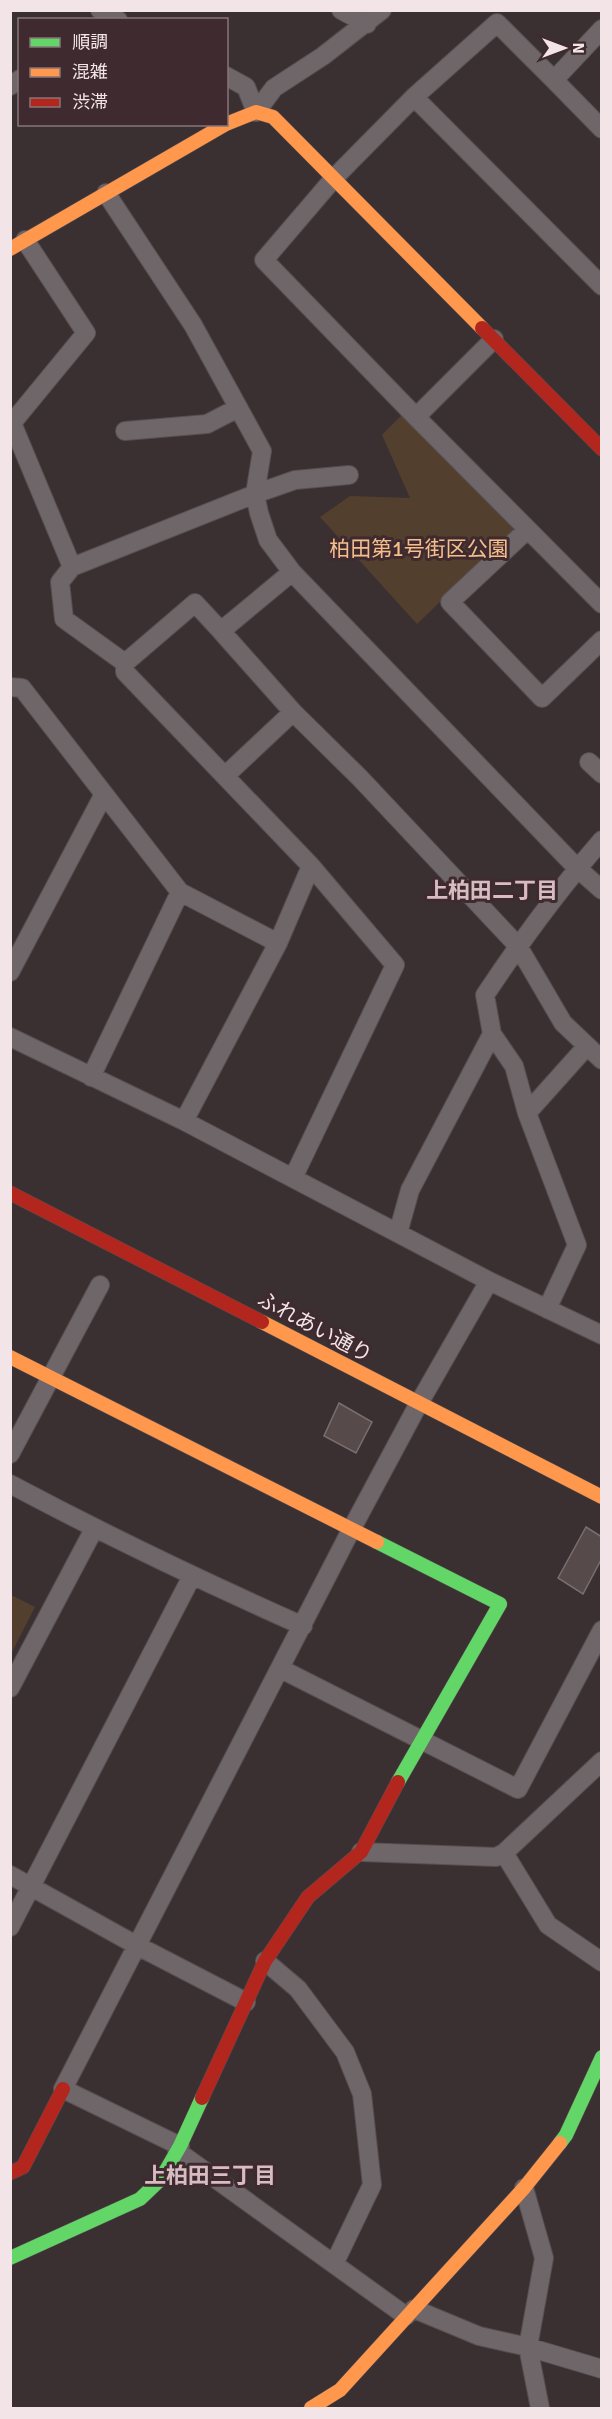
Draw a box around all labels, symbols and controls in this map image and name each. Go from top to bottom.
legend [18,18,228,126]
north arrow [534,18,594,78]
text: 順調 [72,31,108,53]
text: N [568,42,588,54]
text: 混雑 [72,61,108,83]
text: 渋滞 [72,91,108,113]
park label: 柏田第1号街区公園 [329,536,509,562]
district label: 上柏田二丁目 [426,877,558,904]
street label: ふれあい通り [253,1286,377,1368]
district label: 上柏田三丁目 [144,2162,276,2189]

